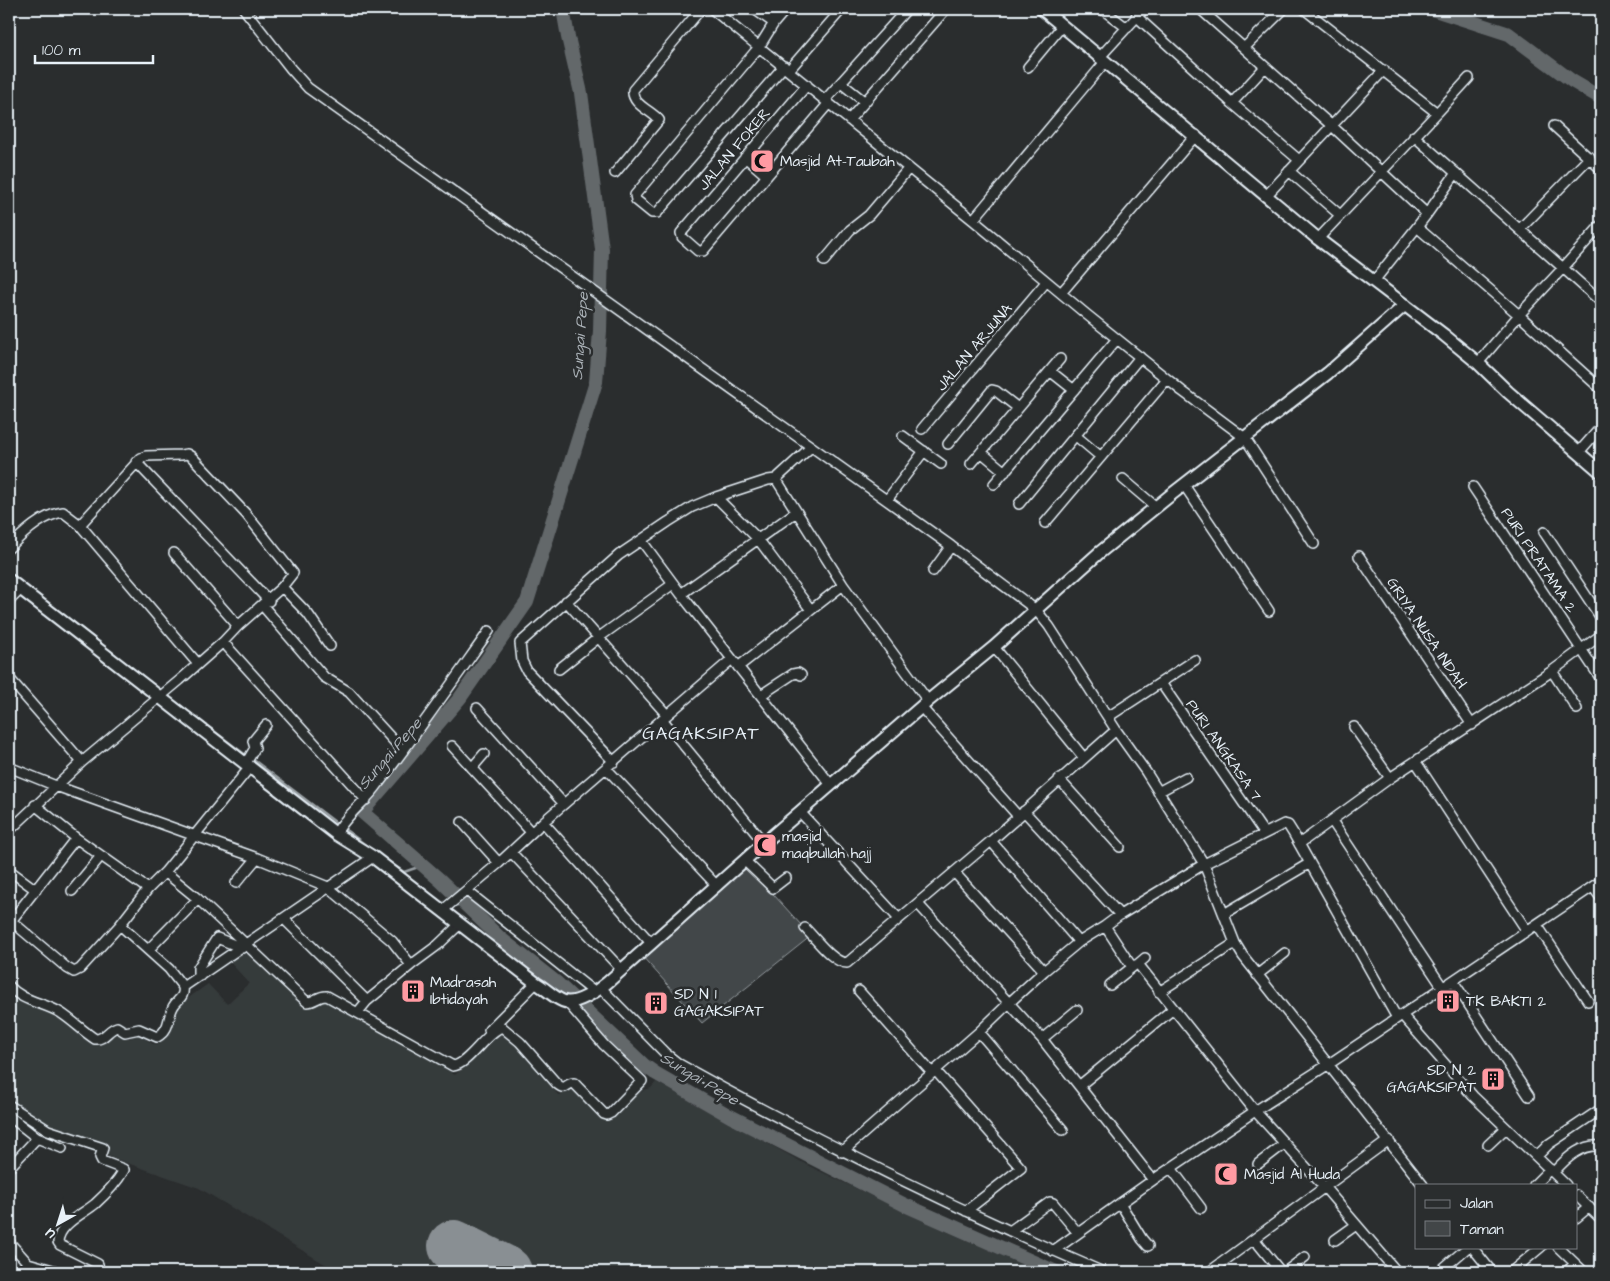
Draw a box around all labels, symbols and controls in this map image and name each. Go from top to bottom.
scale bar [35,32,152,64]
text: 100 m [42,40,81,61]
street label: JALAN FOKER [694,103,775,195]
mosque icon: Masjid At-Taubah [749,148,775,174]
place label: Masjid At-Taubah [780,151,895,172]
water label: Sungai Pepe [566,290,595,381]
street label: JALAN ARJUNA [931,299,1018,396]
street label: PURI PRATAMA 2 [1496,504,1582,617]
street label: GRIYA NUSA INDAH [1381,573,1472,693]
street label: PURI ANGKASA 7 [1181,695,1266,805]
water label: Sungai Pepe [353,712,429,795]
district label: GAGAKSIPAT [642,721,760,746]
place label: masjid maqbullah hajj [782,826,872,864]
mosque icon: masjid maqbullah hajj [752,832,778,858]
place label: Madrasah Ibtidayah [430,972,497,1011]
building icon: Madrasah Ibtidayah [400,978,426,1004]
place label: SD N 1 GAGAKSIPAT [674,984,764,1022]
building icon: TK BAKTI 2 [1435,988,1461,1014]
building icon: SD N 1 GAGAKSIPAT [643,990,669,1016]
place label: TK BAKTI 2 [1466,991,1546,1012]
water label: Sungai Pepe [656,1047,744,1113]
place label: SD N 2 GAGAKSIPAT [1386,1060,1477,1098]
building icon: SD N 2 GAGAKSIPAT [1480,1066,1506,1092]
mosque icon: Masjid Al Huda [1213,1161,1239,1187]
place label: Masjid Al Huda [1244,1164,1341,1185]
legend [1415,1184,1578,1248]
text: Jalan [1460,1193,1494,1214]
north arrow [32,1198,82,1248]
text: Taman [1460,1219,1504,1240]
text: U [41,1223,60,1244]

